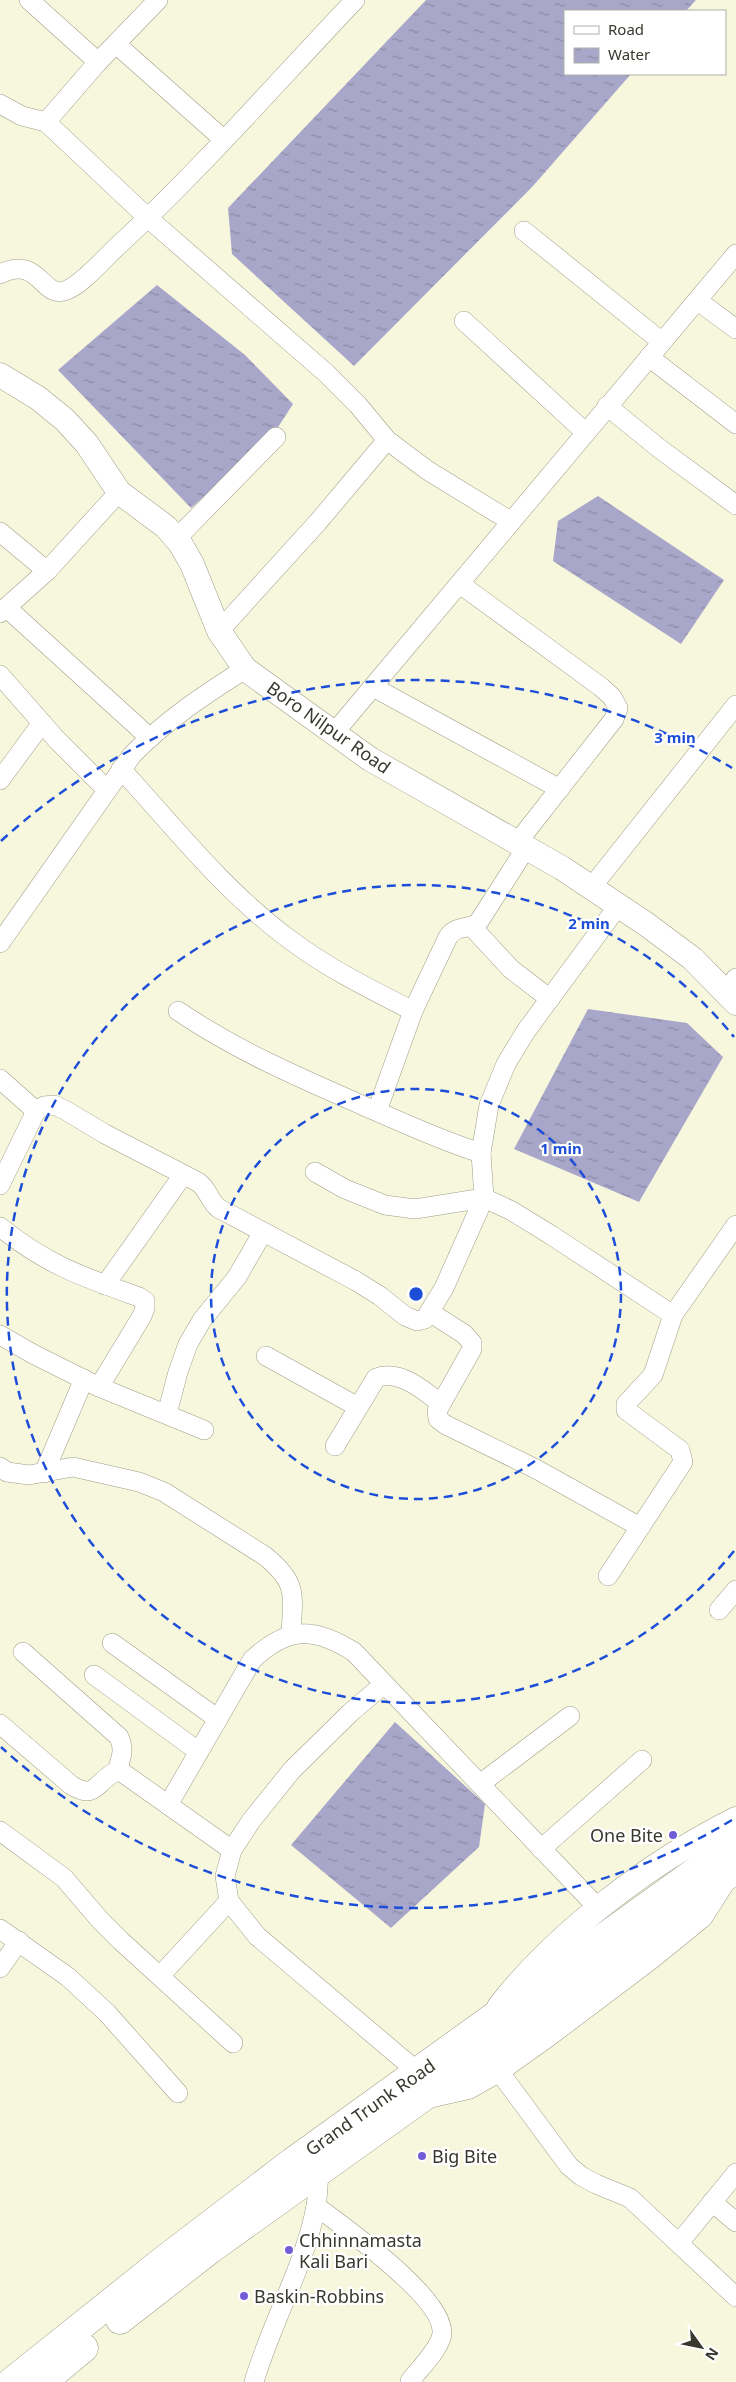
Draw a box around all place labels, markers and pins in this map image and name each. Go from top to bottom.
centre of rings [407,1285,425,1303]
place label: One Bite [590,1823,663,1847]
marker: One Bite [667,1829,679,1841]
place label: Big Bite [432,2144,497,2168]
marker: Big Bite [416,2150,428,2162]
place label: Chhinnamasta Kali Bari [299,2228,422,2273]
marker: Chhinnamasta Kali Bari [283,2244,295,2256]
place label: Baskin-Robbins [254,2284,384,2308]
marker: Baskin-Robbins [238,2290,250,2302]

